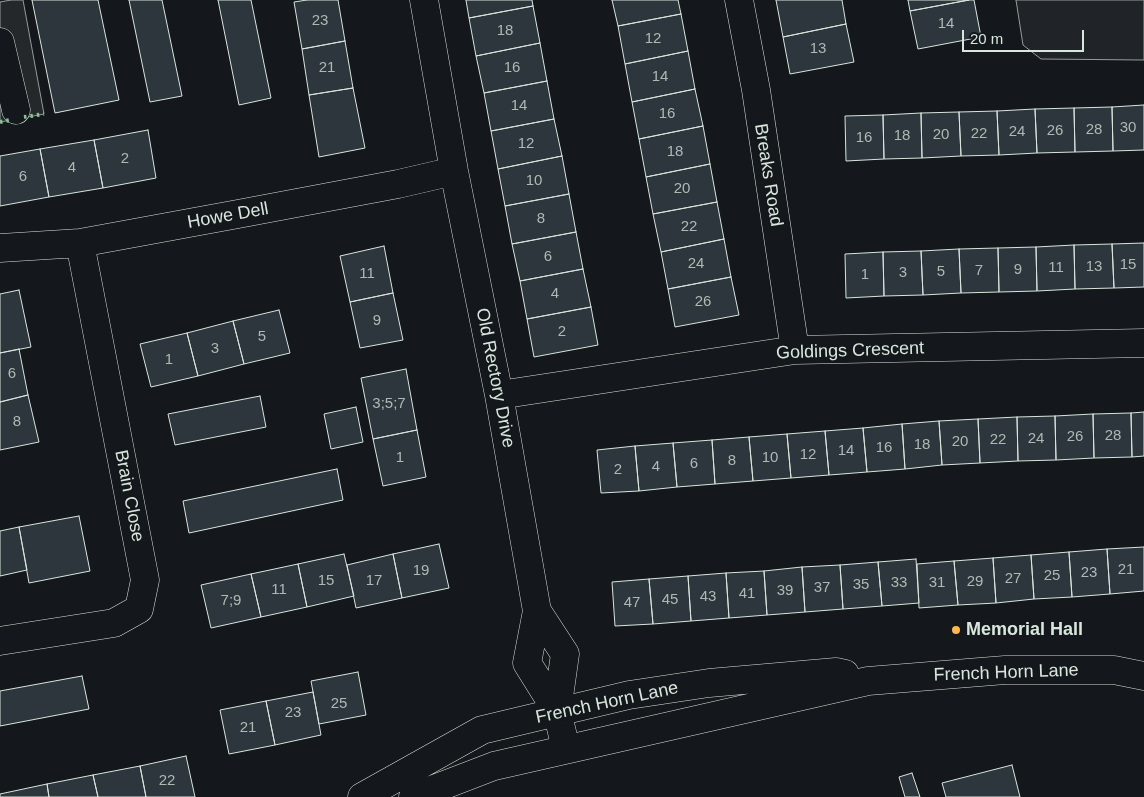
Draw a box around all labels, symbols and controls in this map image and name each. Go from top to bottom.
house number: 23 [312,12,328,30]
house number: 14 [938,15,954,33]
scale bar [964,20,1086,52]
house number: 18 [497,22,513,40]
house number: 12 [645,30,661,48]
text: 20 m [970,30,1003,47]
house number: 13 [810,40,826,58]
house number: 21 [319,59,335,77]
house number: 16 [504,59,520,77]
house number: 14 [652,68,668,86]
house number: 14 [511,97,527,115]
house number: 16 [659,105,675,123]
house number: 30 [1120,119,1136,137]
house number: 28 [1086,121,1102,139]
street label: Breaks Road [749,122,787,228]
house number: 26 [1047,122,1063,140]
house number: 24 [1009,123,1025,141]
house number: 22 [971,125,987,143]
house number: 20 [933,126,949,144]
house number: 18 [894,127,910,145]
house number: 16 [856,129,872,147]
house number: 12 [518,135,534,153]
house number: 18 [667,143,683,161]
house number: 2 [121,150,129,168]
house number: 4 [68,159,76,177]
house number: 6 [19,168,27,186]
house number: 10 [526,172,542,190]
house number: 20 [674,180,690,198]
street label: Howe Dell [186,198,270,234]
house number: 8 [537,210,545,228]
house number: 22 [681,218,697,236]
house number: 6 [544,248,552,266]
house number: 24 [688,255,704,273]
house number: 15 [1120,256,1136,274]
house number: 13 [1086,258,1102,276]
house number: 11 [1048,259,1064,277]
house number: 9 [1014,261,1022,279]
house number: 7 [975,262,983,280]
house number: 5 [937,263,945,281]
house number: 3 [899,264,907,282]
house number: 11 [359,265,375,283]
house number: 1 [861,266,869,284]
house number: 4 [551,285,559,303]
house number: 26 [695,293,711,311]
street label: Old Rectory Drive [471,306,519,450]
house number: 9 [373,312,381,330]
house number: 2 [558,323,566,341]
house number: 5 [258,328,266,346]
street label: Goldings Crescent [776,338,924,364]
house number: 3 [211,340,219,358]
house number: 1 [165,351,173,369]
house number: 6 [8,365,16,383]
house number: 3;5;7 [372,395,406,413]
house number: 8 [13,413,21,431]
house number: 28 [1105,427,1121,445]
house number: 26 [1067,428,1083,446]
house number: 24 [1028,430,1044,448]
house number: 22 [990,431,1006,449]
house number: 20 [952,433,968,451]
house number: 18 [914,436,930,454]
house number: 16 [876,439,892,457]
house number: 14 [838,442,854,460]
house number: 12 [800,446,816,464]
street label: Brain Close [110,448,148,544]
house number: 1 [396,449,404,467]
house number: 10 [762,449,778,467]
house number: 8 [728,452,736,470]
house number: 6 [690,455,698,473]
house number: 4 [652,458,660,476]
house number: 2 [614,461,622,479]
house number: 21 [1118,561,1134,579]
house number: 19 [413,562,429,580]
house number: 23 [1081,564,1097,582]
house number: 25 [1044,567,1060,585]
house number: 27 [1005,570,1021,588]
house number: 15 [318,572,334,590]
house number: 17 [366,572,382,590]
house number: 29 [967,573,983,591]
house number: 33 [891,574,907,592]
house number: 31 [929,574,945,592]
house number: 35 [853,576,869,594]
house number: 37 [814,579,830,597]
house number: 11 [271,581,287,599]
house number: 39 [777,582,793,600]
house number: 41 [739,585,755,603]
house number: 43 [700,588,716,606]
house number: 45 [662,591,678,609]
house number: 7;9 [221,592,241,610]
house number: 47 [624,594,640,612]
place label: Memorial Hall [966,619,1083,641]
marker: Memorial Hall [950,624,962,636]
street label: French Horn Lane [933,660,1079,686]
street label: French Horn Lane [534,677,680,729]
house number: 25 [331,695,347,713]
house number: 23 [285,704,301,722]
house number: 21 [240,719,256,737]
house number: 22 [159,772,175,790]

